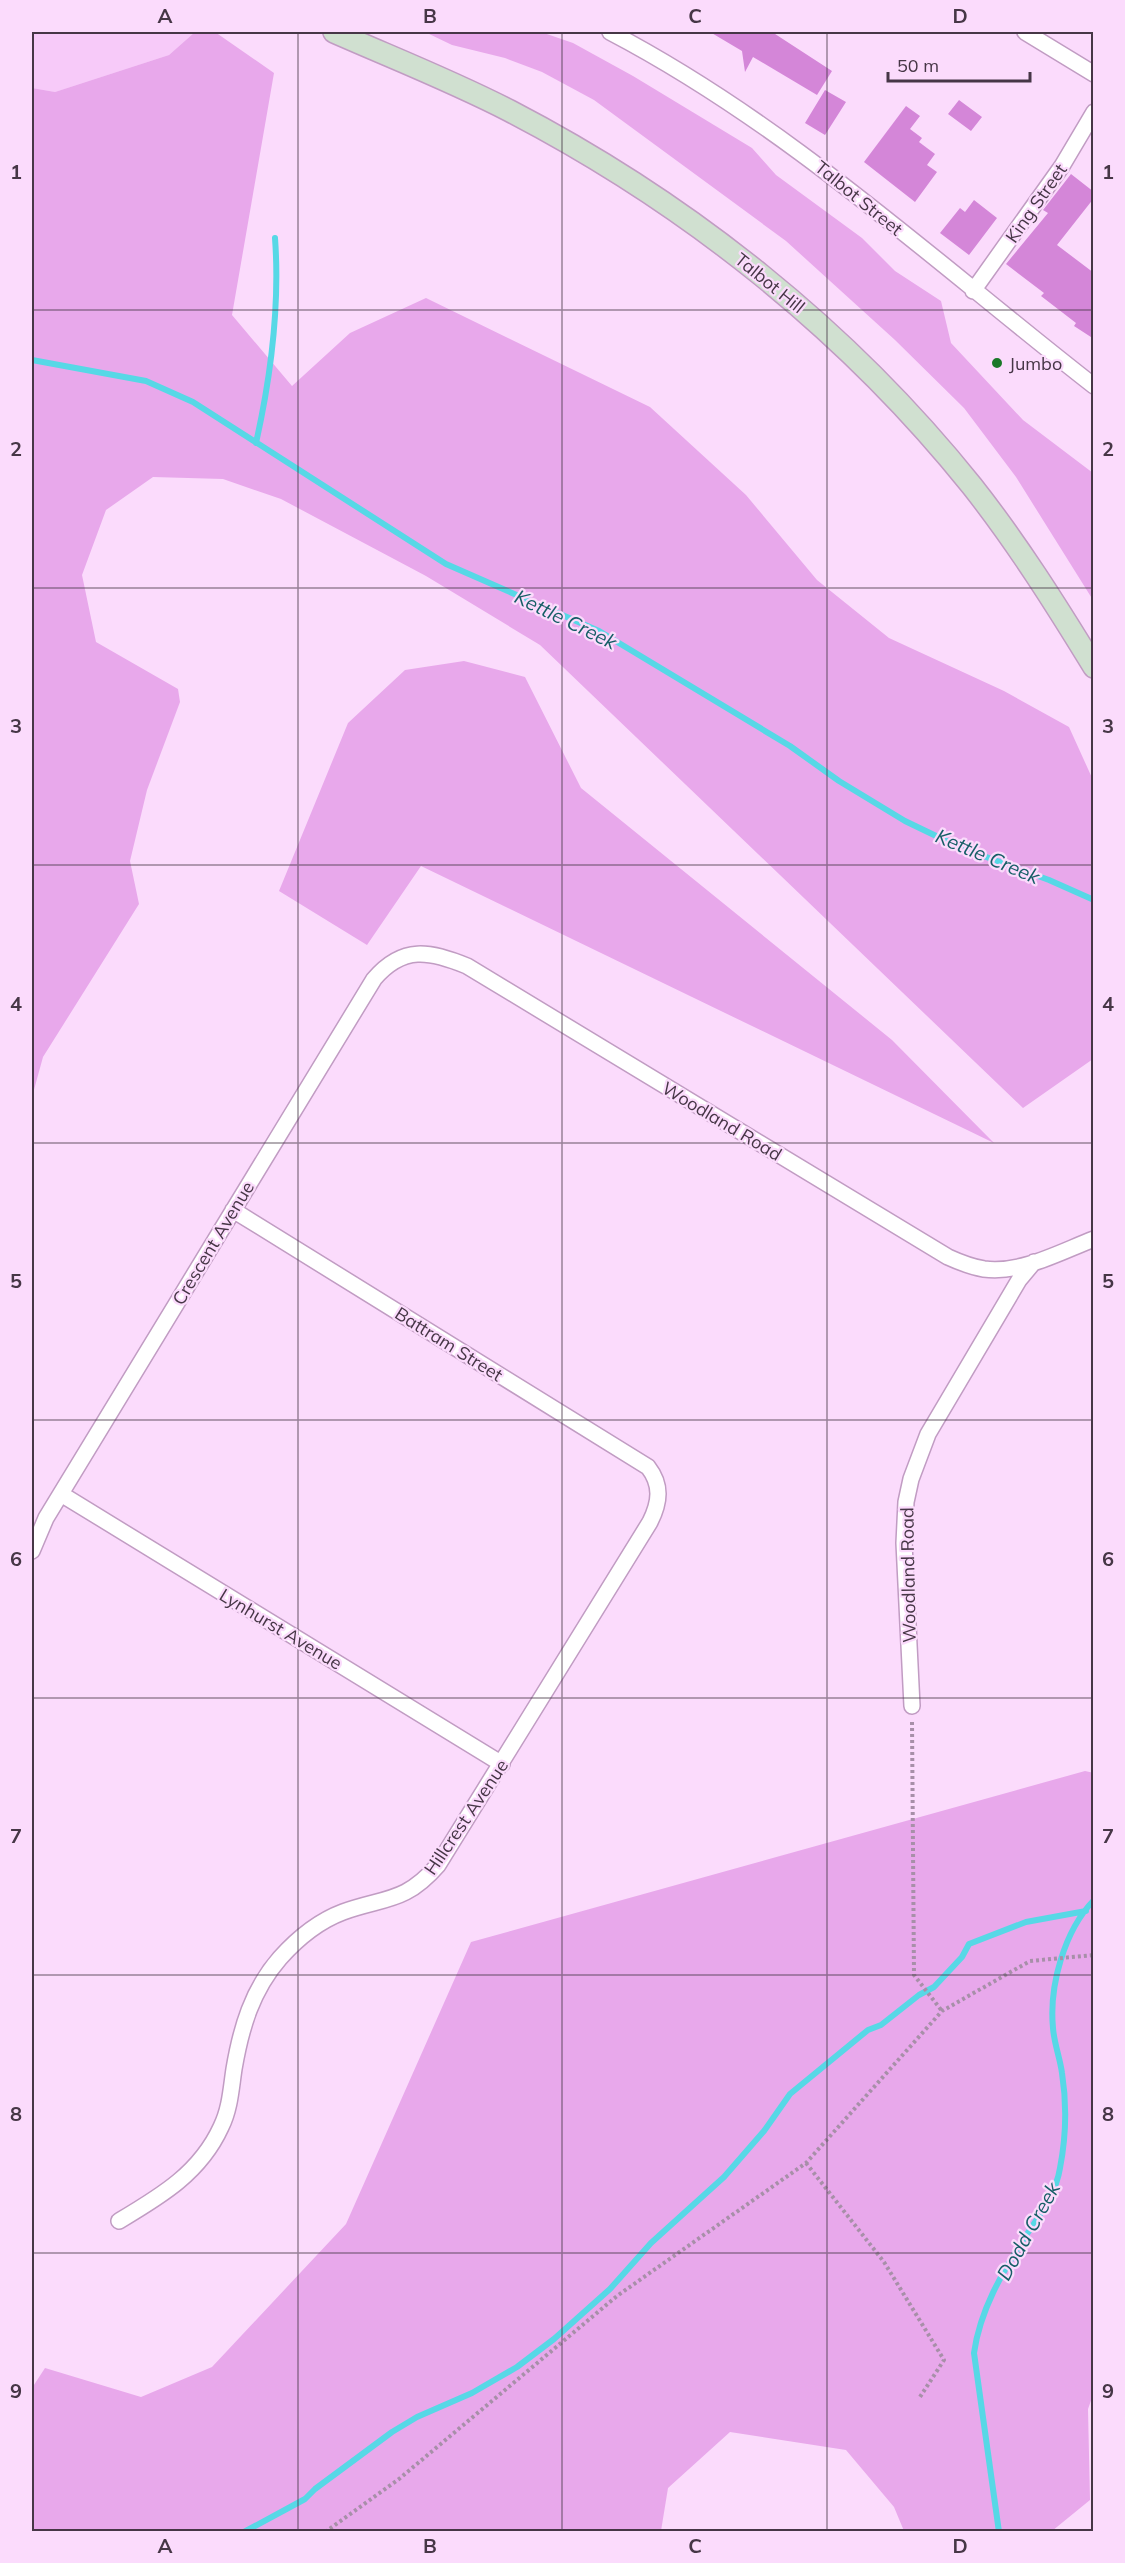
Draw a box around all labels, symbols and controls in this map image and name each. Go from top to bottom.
text: A [158,3,173,28]
text: B [423,3,437,28]
text: C [688,3,702,28]
text: D [952,3,968,28]
scale bar [888,45,1030,83]
text: 50 m [897,54,939,77]
street label: Talbot Street [810,156,908,240]
text: 1 [10,159,22,184]
street label: King Street [1000,159,1072,247]
text: 1 [1102,159,1114,184]
street label: Talbot Hill [730,248,810,318]
place label: Jumbo [1009,352,1062,375]
marker: Jumbo [990,356,1004,370]
text: 2 [10,436,22,461]
text: 2 [1102,436,1114,461]
water label: Kettle Creek [511,583,622,655]
text: 3 [10,713,22,738]
text: 3 [1102,713,1114,738]
water label: Kettle Creek [932,823,1045,889]
text: 4 [10,991,22,1016]
text: 4 [1102,991,1114,1016]
street label: Woodland Road [658,1076,786,1166]
street label: Crescent Avenue [167,1177,259,1309]
text: 5 [10,1268,22,1293]
text: 5 [1102,1268,1114,1293]
street label: Battram Street [391,1302,507,1386]
street label: Woodland Road [895,1507,921,1643]
text: 6 [10,1546,22,1571]
text: 6 [1102,1546,1114,1571]
street label: Lynhurst Avenue [215,1583,347,1675]
street label: Hillcrest Avenue [419,1755,513,1879]
text: 7 [10,1823,22,1848]
text: 7 [1102,1823,1114,1848]
text: 8 [10,2101,22,2126]
text: 8 [1102,2101,1114,2126]
water label: Dodd Creek [991,2177,1066,2284]
text: 9 [10,2378,22,2403]
text: 9 [1102,2378,1114,2403]
text: A [158,2533,173,2558]
text: B [423,2533,437,2558]
text: C [688,2533,702,2558]
text: D [952,2533,968,2558]

